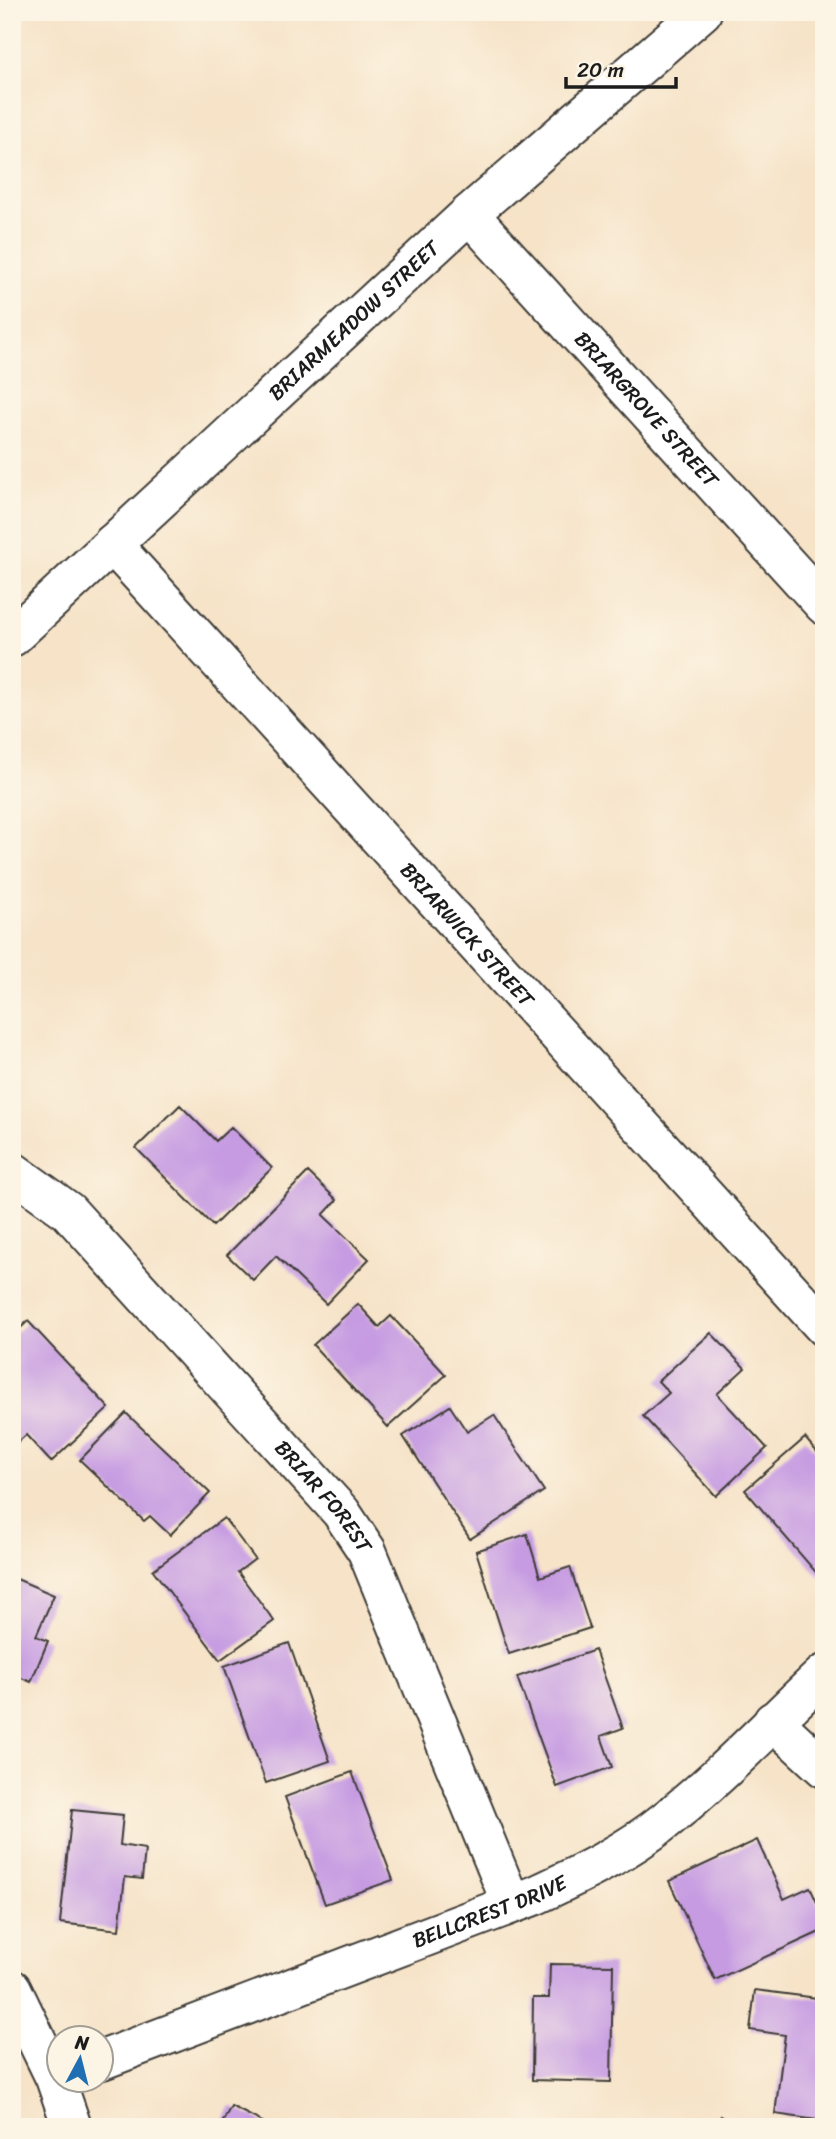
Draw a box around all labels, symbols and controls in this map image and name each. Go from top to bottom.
scale bar [566,46,677,90]
text: 20 m [577,51,624,89]
street label: BRIARMEADOW STREET [259,230,450,410]
street label: BRIARGROVE STREET [565,322,729,498]
street label: BRIARWICK STREET [390,853,545,1017]
street label: BRIAR FOREST [265,1431,383,1562]
street label: BELLCREST DRIVE [407,1863,575,1959]
north arrow [46,2024,116,2094]
text: N [72,2025,91,2060]

